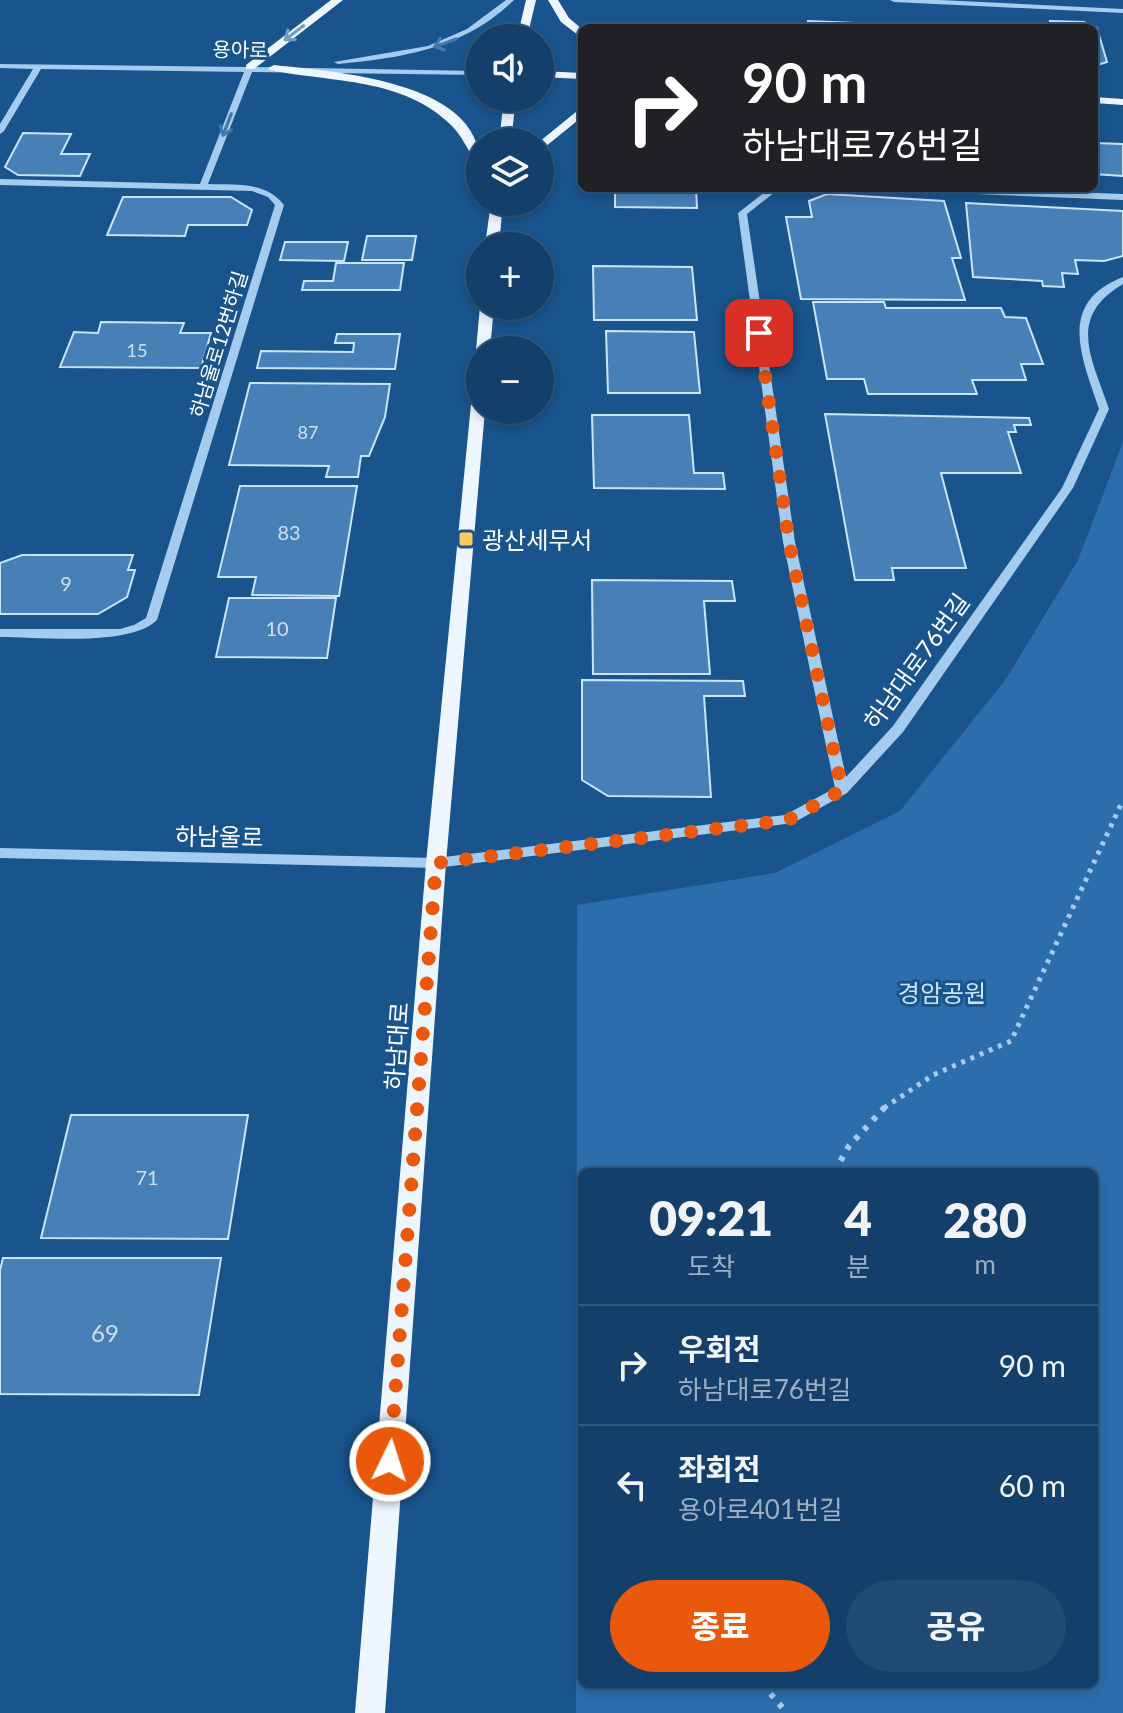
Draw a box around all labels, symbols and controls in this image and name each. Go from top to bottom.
map controls [466,24,554,424]
button: sound [466,24,554,112]
one-way arrow [284,25,305,42]
one-way arrow [433,36,458,51]
street label: 용아로 [212,37,268,61]
text: 90 m [742,48,867,115]
icon: right [610,56,714,160]
one-way arrow [219,112,233,137]
text: 하남대로76번길 [742,122,982,166]
button: layers [466,128,554,216]
button: + [466,232,554,320]
street label: 하남울로12번하길 [184,268,252,420]
pin [725,299,793,367]
icon: arrive [737,311,781,355]
button: − [466,336,554,424]
house number: 15 [127,339,147,361]
house number: 87 [298,421,318,443]
house number: 83 [277,520,301,544]
place label: 광산세무서 [482,525,592,554]
marker: 광산세무서 [457,530,475,548]
house number: 9 [60,571,72,595]
street label: 하남대로76번길 [857,588,975,734]
house number: 10 [265,616,289,640]
street label: 하남울로 [175,821,263,851]
park label: 경암공원 [898,978,986,1007]
street label: 하남대로 [378,1001,414,1091]
house number: 71 [135,1165,159,1189]
text: 09:21 [649,1189,773,1246]
text: 4 [844,1189,872,1246]
text: 280 [943,1191,1027,1248]
text: m [974,1248,996,1280]
text: 도착 [687,1250,735,1282]
text: 분 [846,1250,870,1282]
house number: 69 [91,1318,119,1347]
text: 우회전 [678,1330,761,1366]
icon: right [610,1343,654,1387]
text: 90 m [999,1347,1066,1383]
text: 하남대로76번길 [678,1373,852,1405]
position arrow [348,1419,432,1503]
text: 좌회전 [678,1450,761,1486]
icon: left [610,1463,654,1507]
text: 60 m [999,1467,1066,1503]
text: 용아로401번길 [678,1493,843,1525]
button: 종료 [610,1580,830,1672]
button: 공유 [846,1580,1066,1672]

